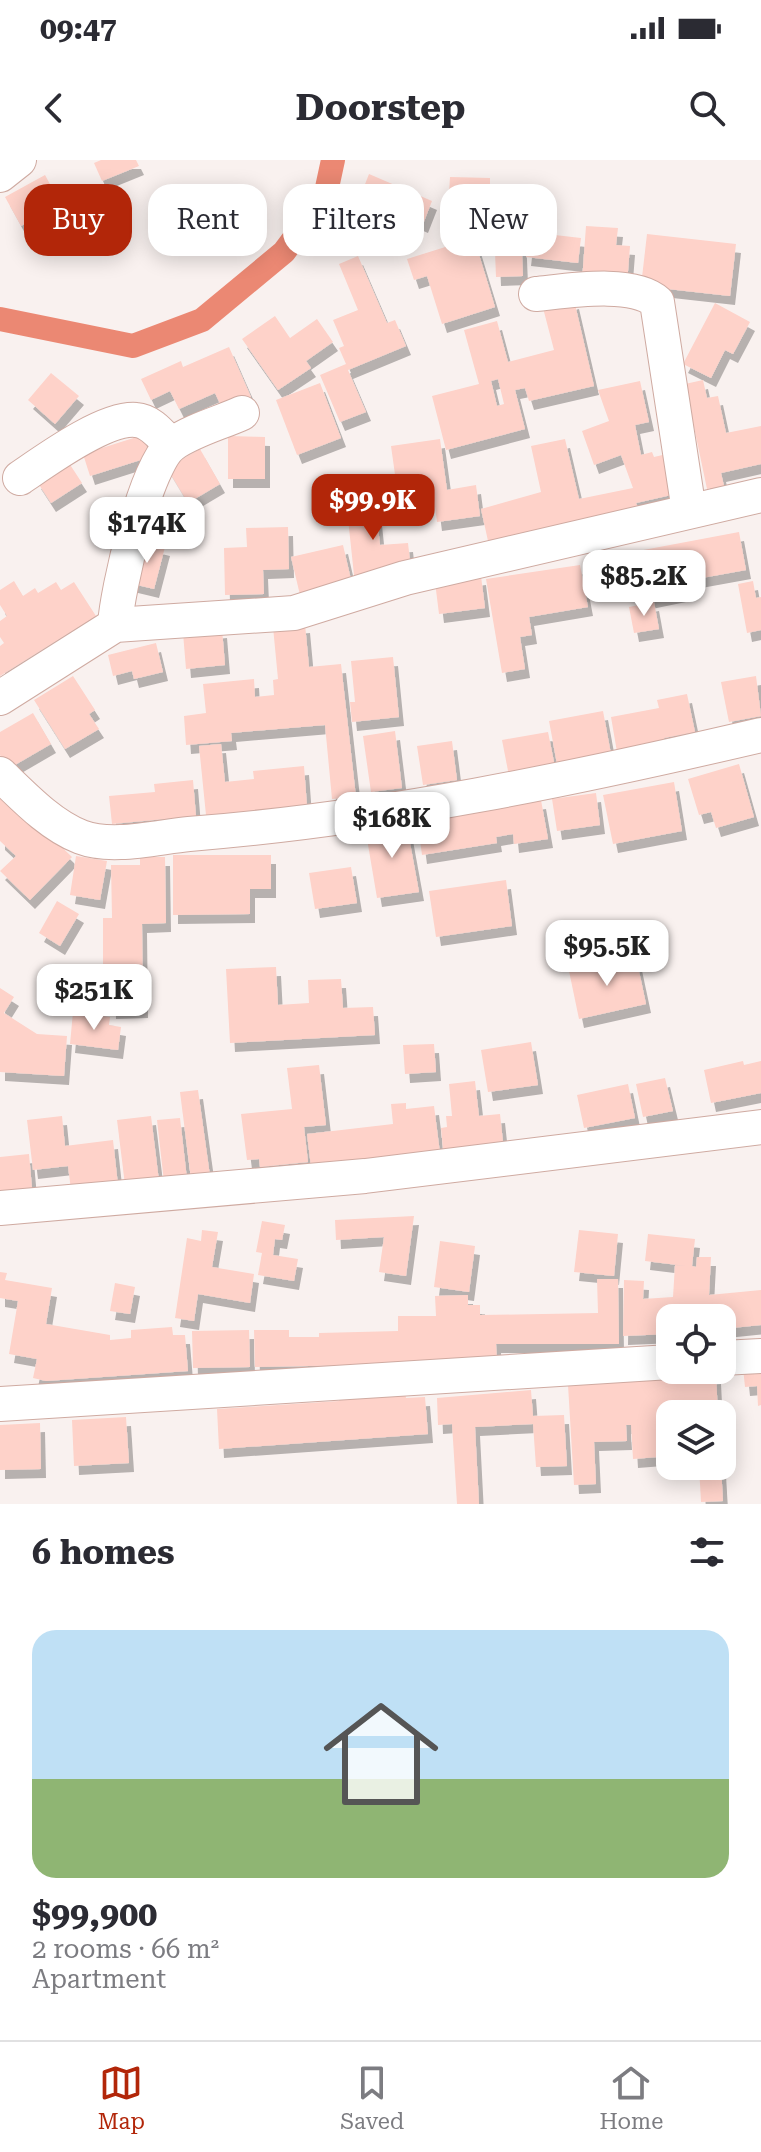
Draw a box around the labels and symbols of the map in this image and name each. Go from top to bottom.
pin: $99.9K [308,474,438,542]
pin: $174K [91,497,203,565]
pin: $85.2K [579,550,709,618]
pin: $168K [336,792,448,860]
pin: $95.5K [542,920,672,988]
pin: $251K [38,964,150,1032]

